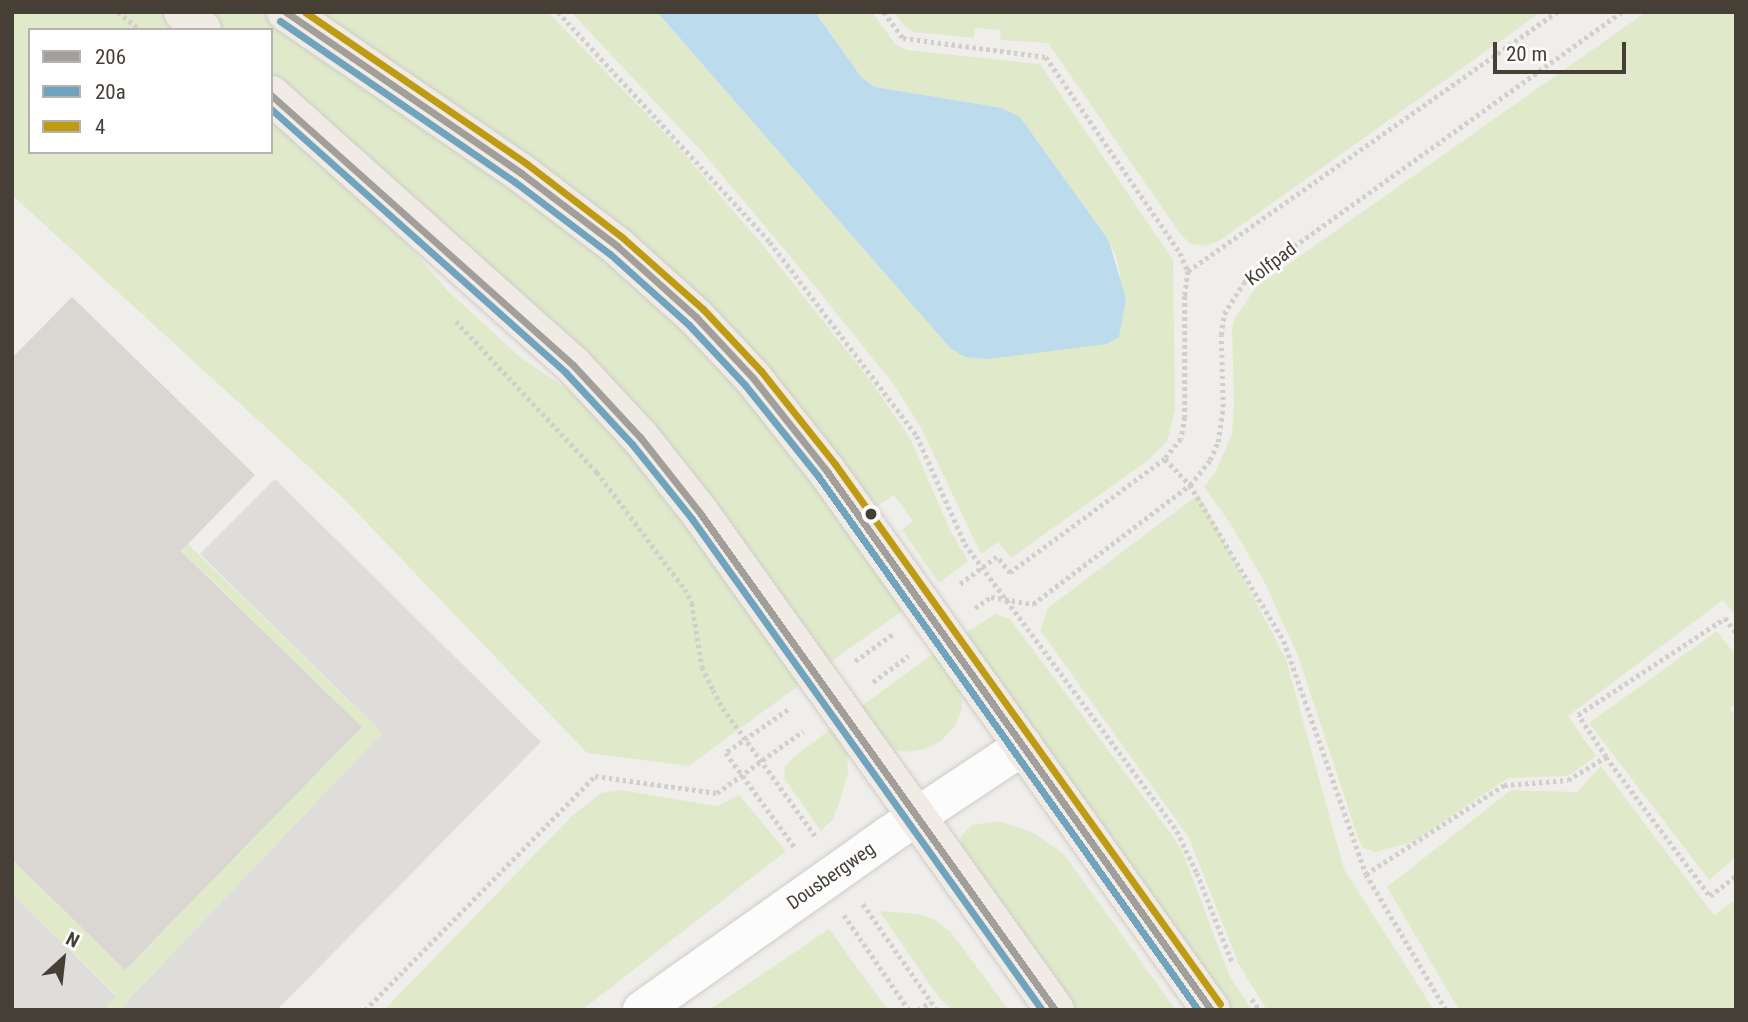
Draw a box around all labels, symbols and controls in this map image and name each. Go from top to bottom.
legend [28,28,273,154]
scale bar [1496,28,1629,72]
text: 20 m [1506,42,1547,66]
text: 206 [95,45,126,69]
text: 20a [95,80,126,104]
text: 4 [95,115,105,139]
street label: Kolfpad [1241,237,1301,291]
unlabelled marker [864,507,878,521]
street label: Dousbergweg [783,837,879,915]
north arrow [28,924,98,994]
text: N [62,927,83,953]

